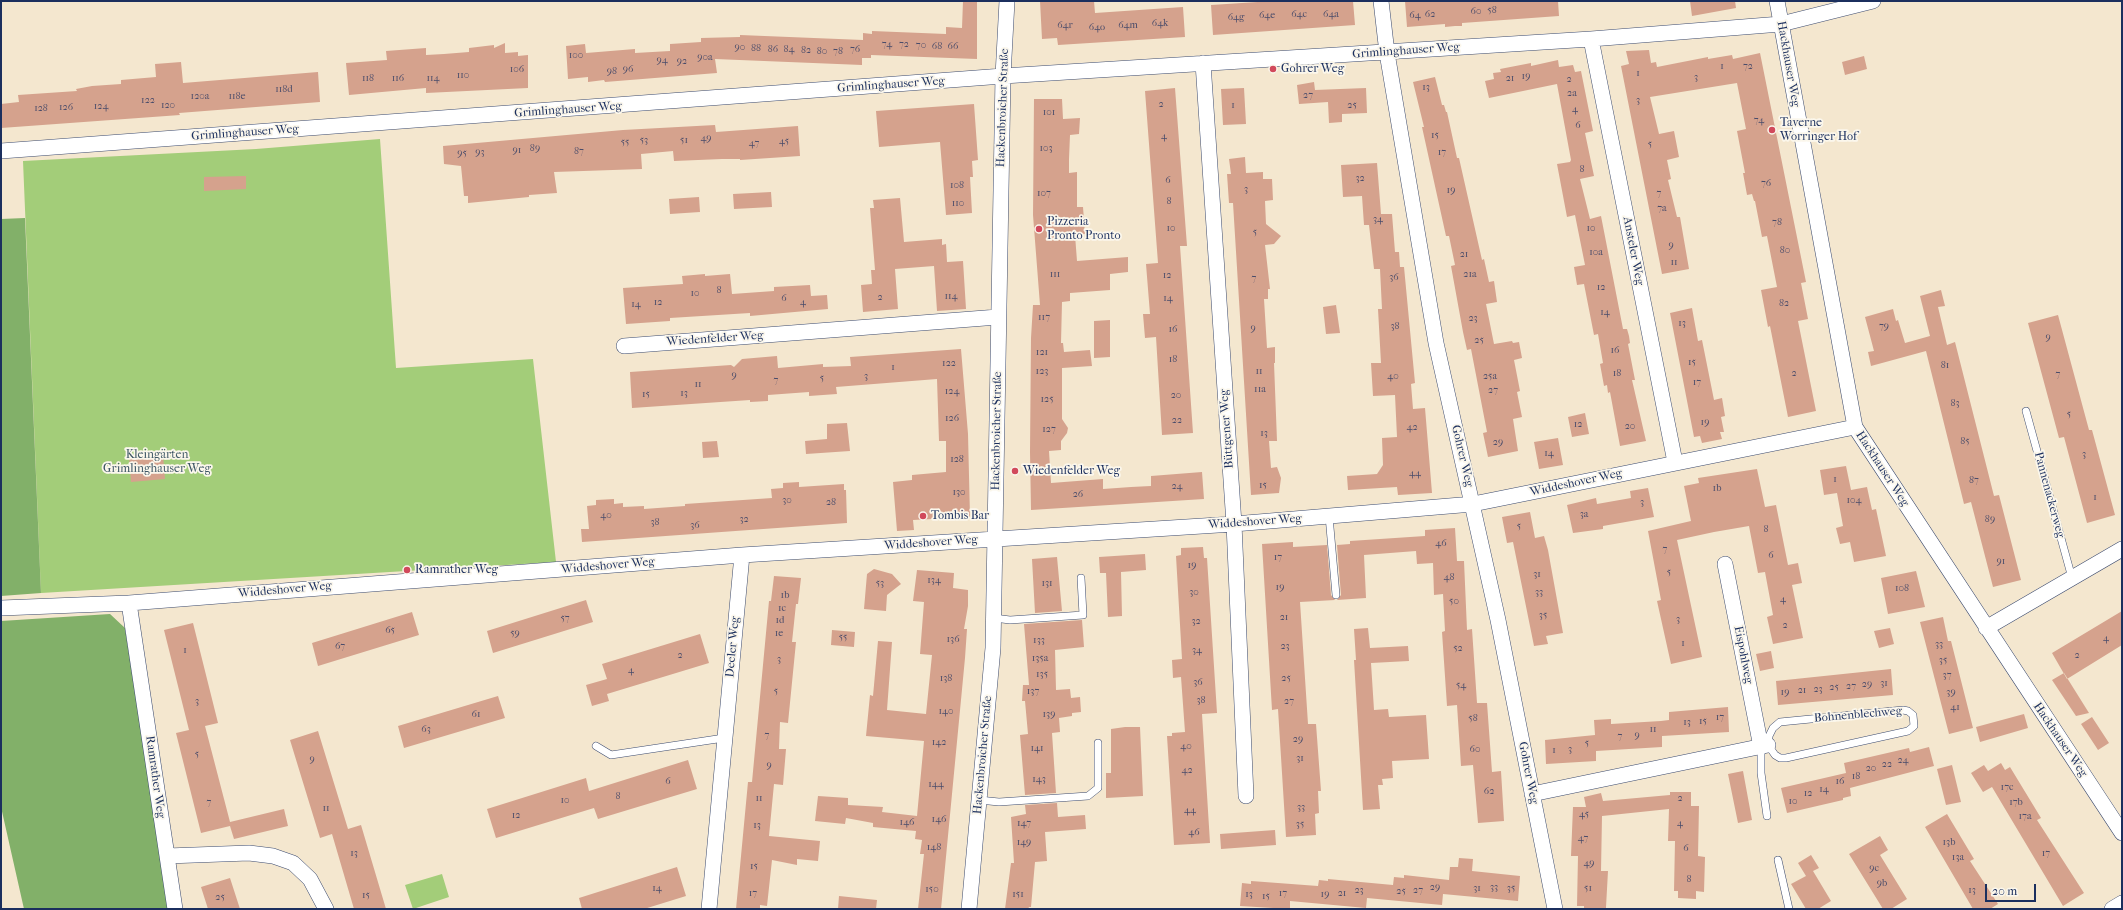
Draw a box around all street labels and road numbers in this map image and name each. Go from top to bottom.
street label: Hackhauser Weg [1773,20,1803,108]
street label: Grimlinghauser Weg [1352,40,1460,62]
street label: Hackenbroicher Straße [994,48,1012,168]
street label: Grimlinghauser Weg [837,74,945,96]
street label: Grimlinghauser Weg [514,99,622,121]
street label: Grimlinghauser Weg [191,122,299,144]
street label: Ansteler Weg [1619,216,1647,286]
street label: Wiedenfelder Weg [666,328,764,350]
street label: Hackenbroicher Straße [989,371,1005,491]
street label: Büttgener Weg [1217,389,1237,469]
street label: Gohrer Weg [1448,424,1476,488]
street label: Hackhauser Weg [1852,429,1912,509]
street label: Pannenackerweg [2031,450,2067,540]
street label: Widdeshover Weg [1529,466,1623,500]
street label: Widdeshover Weg [1208,512,1302,532]
street label: Widdeshover Weg [884,533,978,553]
street label: Widdeshover Weg [561,555,655,577]
street label: Widdeshover Weg [238,579,332,601]
street label: Deeler Weg [723,616,743,678]
street label: Eispohlweg [1730,625,1756,685]
street label: Hackenbroicher Straße [971,695,995,815]
street label: Hackhauser Weg [2030,700,2090,780]
street label: Bohnenblechweg [1813,704,1903,726]
street label: Ramrather Weg [142,735,168,819]
street label: Gohrer Weg [1515,741,1541,805]

